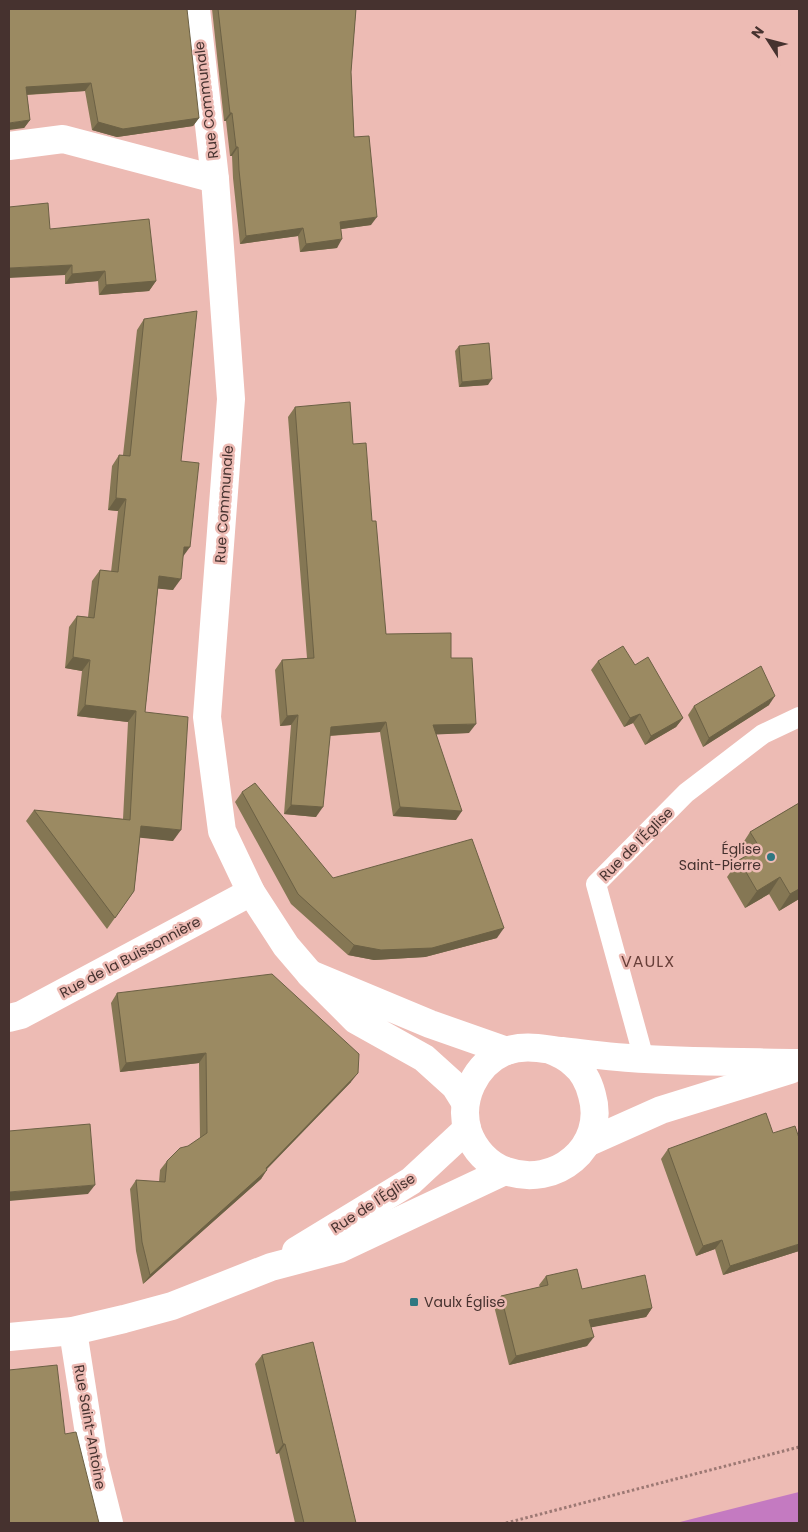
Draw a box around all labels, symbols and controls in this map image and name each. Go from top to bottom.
north arrow [743,15,793,65]
text: N [746,22,769,42]
street label: Rue Communale [189,40,223,160]
street label: Rue Communale [210,444,238,564]
street label: Rue de l'Église [595,802,678,885]
place label: Église Saint-Pierre [679,839,761,875]
marker: Église Saint-Pierre [765,851,777,863]
street label: Rue de la Buissonnière [56,911,204,1003]
district label: VAULX [621,950,675,973]
street label: Rue de l'Église [327,1168,419,1238]
place label: Vaulx Église [424,1292,506,1312]
marker: Vaulx Église [408,1296,420,1308]
street label: Rue Saint-Antoine [69,1363,111,1491]

